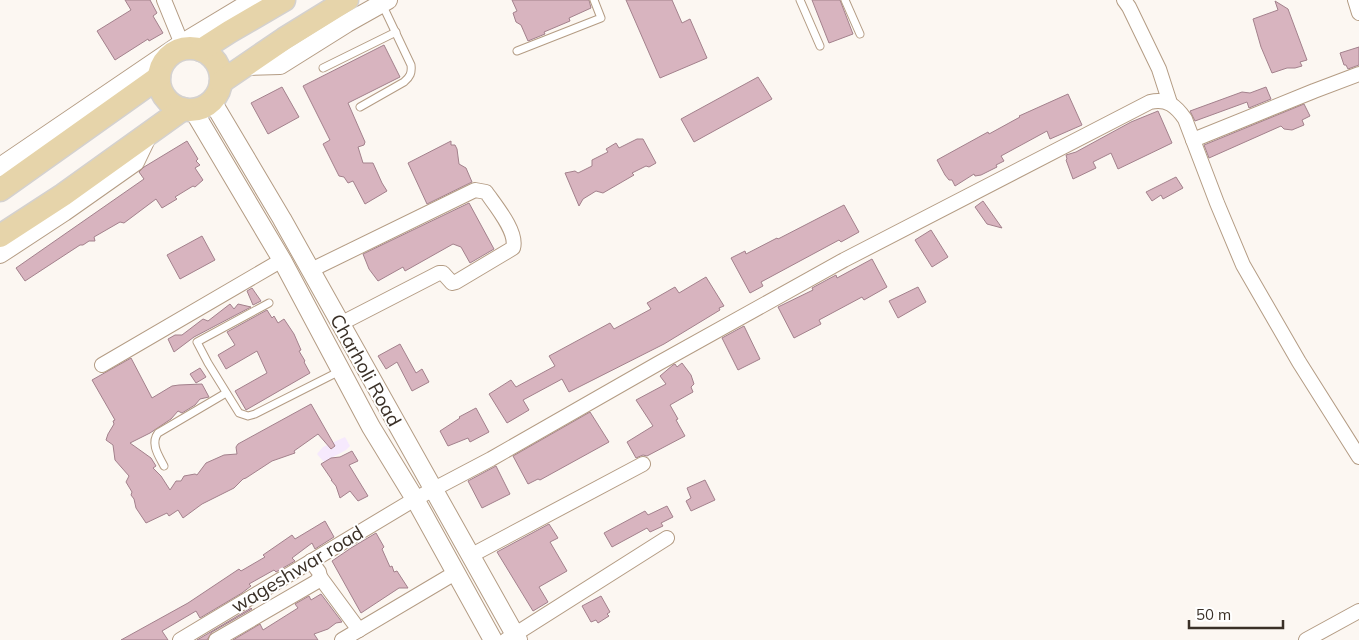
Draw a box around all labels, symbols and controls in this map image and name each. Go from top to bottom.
street label: Charholi Road [325,310,407,430]
street label: wageshwar road [227,520,367,618]
scale bar [1189,598,1283,630]
text: 50 m [1196,605,1231,624]

